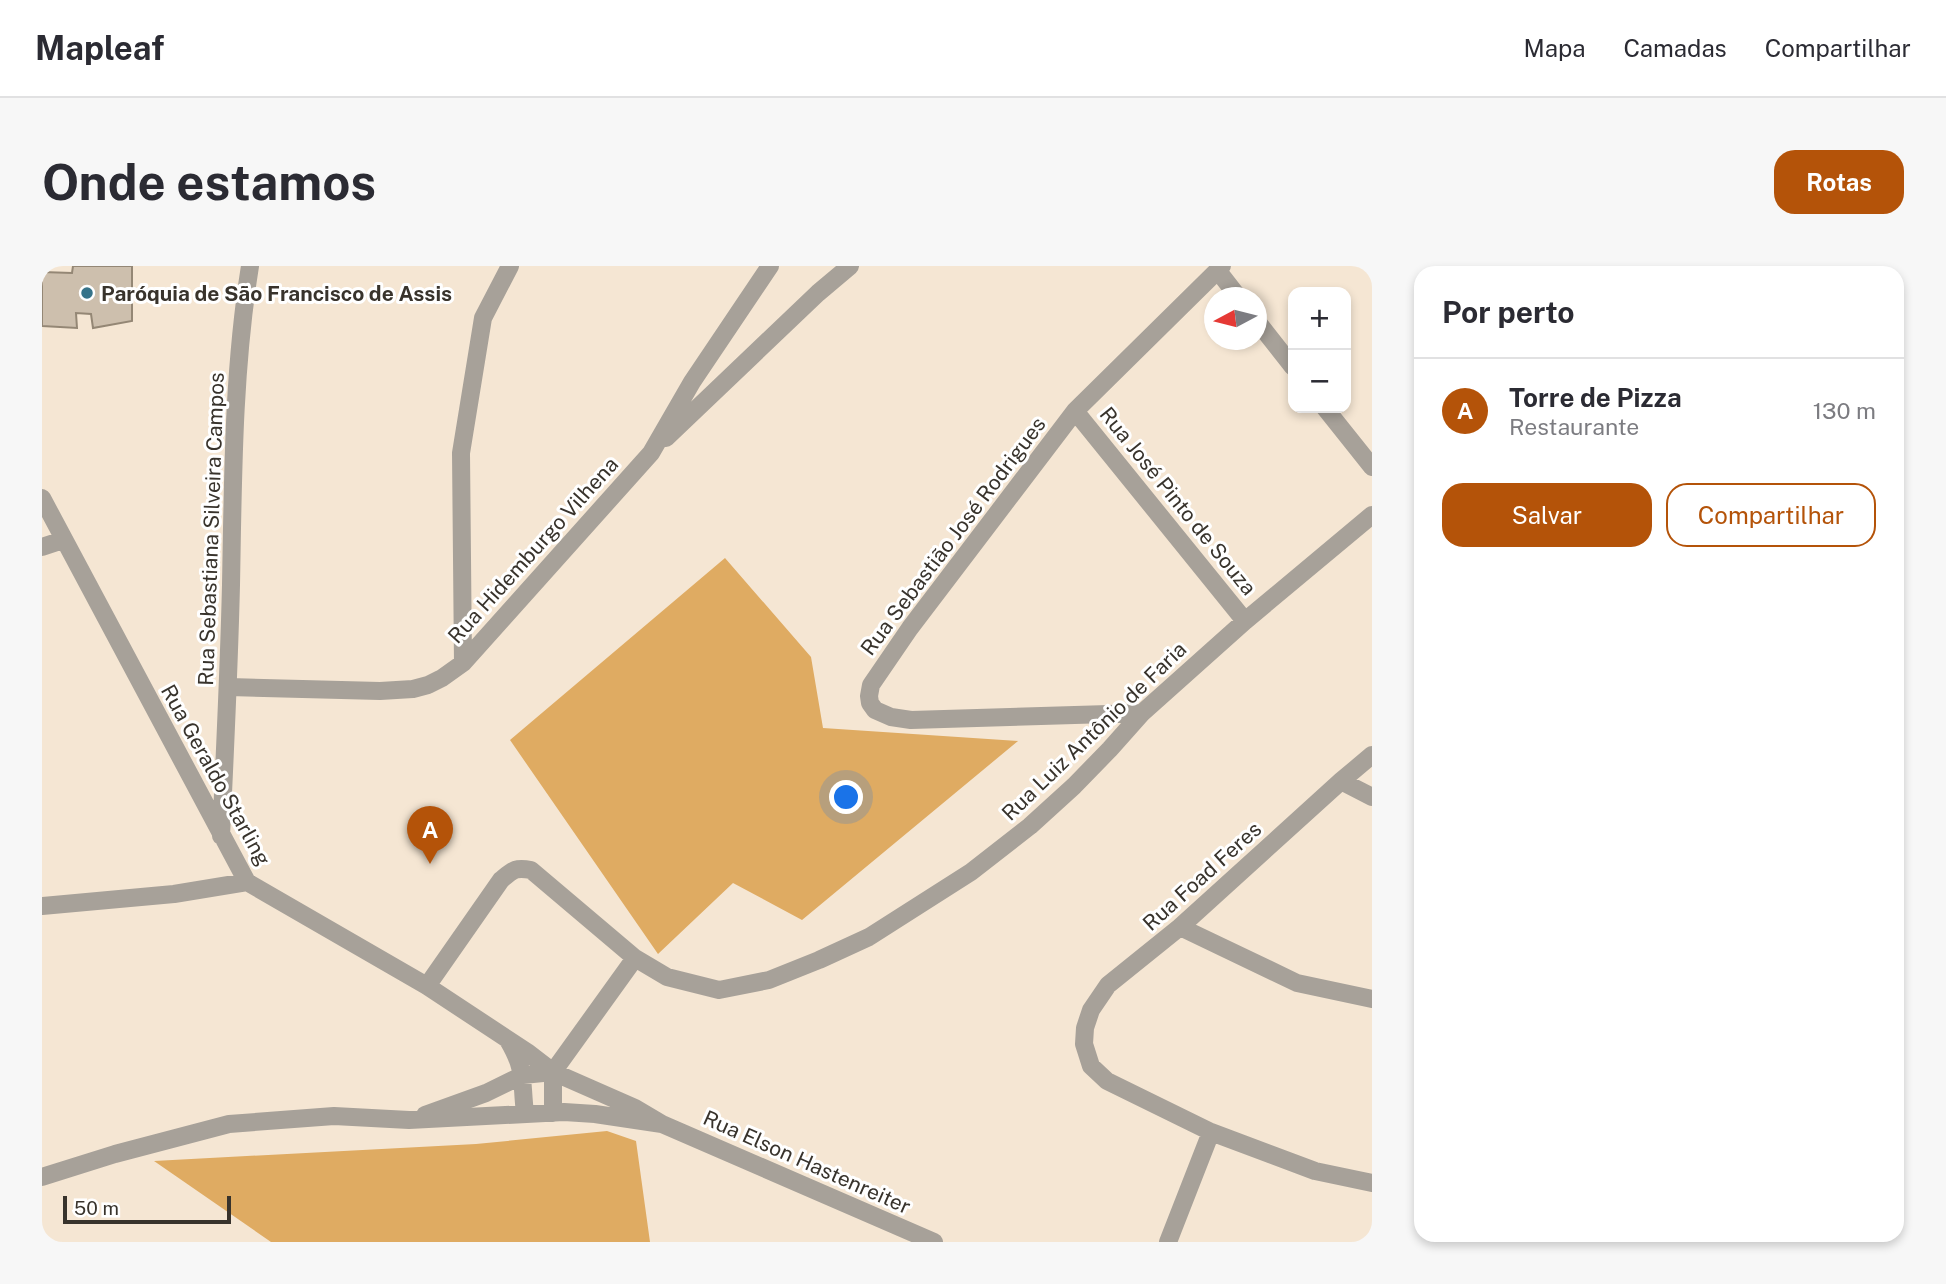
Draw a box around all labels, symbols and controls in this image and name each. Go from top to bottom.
text: Mapleaf [35,29,164,67]
text: Mapa [1524,34,1585,62]
text: Camadas [1623,34,1727,62]
text: Compartilhar [1765,34,1911,62]
button: Rotas [1774,150,1904,214]
text: Onde estamos [42,153,376,211]
place label: Paróquia de São Francisco de Assis [101,281,452,306]
marker: Paróquia de São Francisco de Assis [79,285,95,301]
north arrow [1204,287,1267,350]
map controls [1288,287,1351,413]
button: + [1288,287,1351,350]
text: Por perto [1442,294,1574,330]
button: − [1288,350,1351,413]
street label: Rua Sebastiana Silveira Campos [193,372,229,686]
text: Torre de Pizza [1509,382,1682,413]
text: A [1457,397,1473,424]
text: 130 m [1813,397,1876,424]
street label: Rua José Pinto de Souza [1094,402,1262,600]
street label: Rua Sebastião José Rodrigues [855,412,1051,660]
text: Restaurante [1509,413,1639,440]
street label: Rua Hidemburgo Vilhena [443,452,623,648]
button: Salvar [1442,483,1652,547]
button: Compartilhar [1666,483,1876,547]
street label: Rua Luiz Antônio de Faria [997,636,1191,826]
street label: Rua Geraldo Starling [156,680,276,870]
your location [829,780,863,814]
pin: A [407,806,453,864]
street label: Rua Foad Feres [1138,816,1266,936]
street label: Rua Elson Hastenreiter [699,1105,915,1219]
scale bar [63,1193,231,1225]
text: 50 m [74,1197,119,1219]

